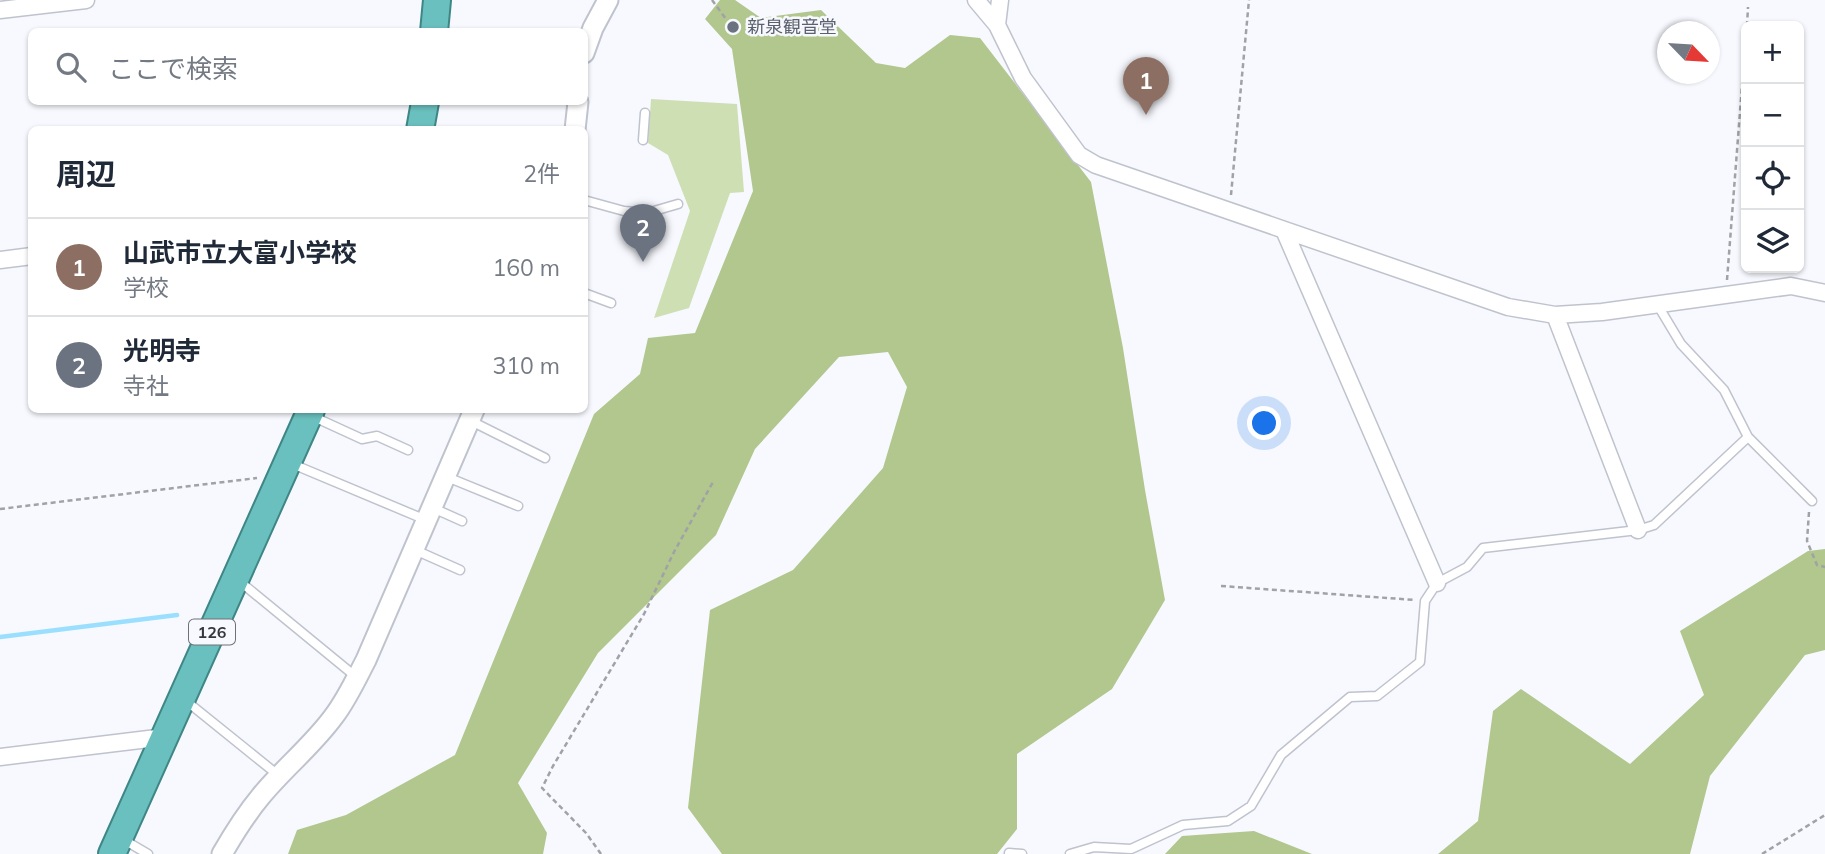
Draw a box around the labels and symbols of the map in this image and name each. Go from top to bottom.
place label: 新泉観音堂 [747,15,837,38]
marker: 新泉観音堂 [725,19,741,35]
north arrow [1657,21,1720,84]
pin: 1 [1123,57,1169,115]
pin: 2 [620,204,666,262]
your location [1247,406,1281,440]
road number: 126 [189,620,235,645]

